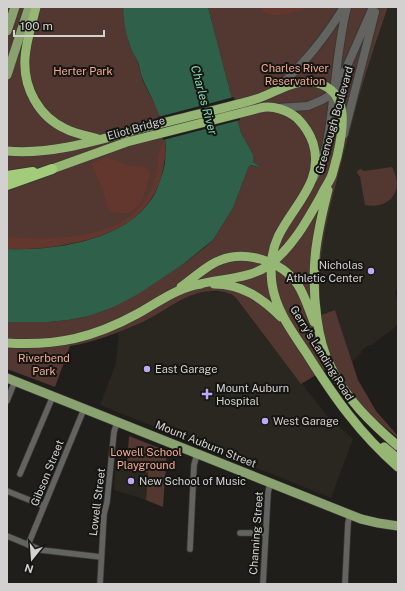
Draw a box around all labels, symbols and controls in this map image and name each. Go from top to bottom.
scale bar [14,12,104,38]
text: 100 m [20,19,53,33]
park label: Charles River Reservation [261,62,329,87]
water label: Charles River [188,64,220,137]
park label: Herter Park [53,65,113,77]
street label: Greenough Boulevard [313,65,355,175]
street label: Eliot Bridge [106,114,166,142]
place label: Nicholas Athletic Center [286,259,363,284]
marker: Nicholas Athletic Center [366,266,376,276]
street label: Gerry's Landing Road [288,304,356,402]
park label: Riverbend Park [18,352,70,377]
place label: East Garage [155,363,217,375]
marker: East Garage [142,364,152,374]
place label: Mount Auburn Hospital [216,382,289,407]
marker: Mount Auburn Hospital [201,388,213,400]
place label: West Garage [273,415,339,427]
marker: West Garage [260,416,270,426]
street label: Mount Auburn Street [154,418,258,470]
street label: Gibson Street [28,438,66,508]
park label: Lowell School Playground [110,446,182,471]
street label: Lowell Street [87,467,107,537]
place label: New School of Music [139,475,246,487]
marker: New School of Music [126,476,136,486]
street label: Channing Street [247,491,265,575]
north arrow [12,539,52,579]
text: N [23,562,35,576]

